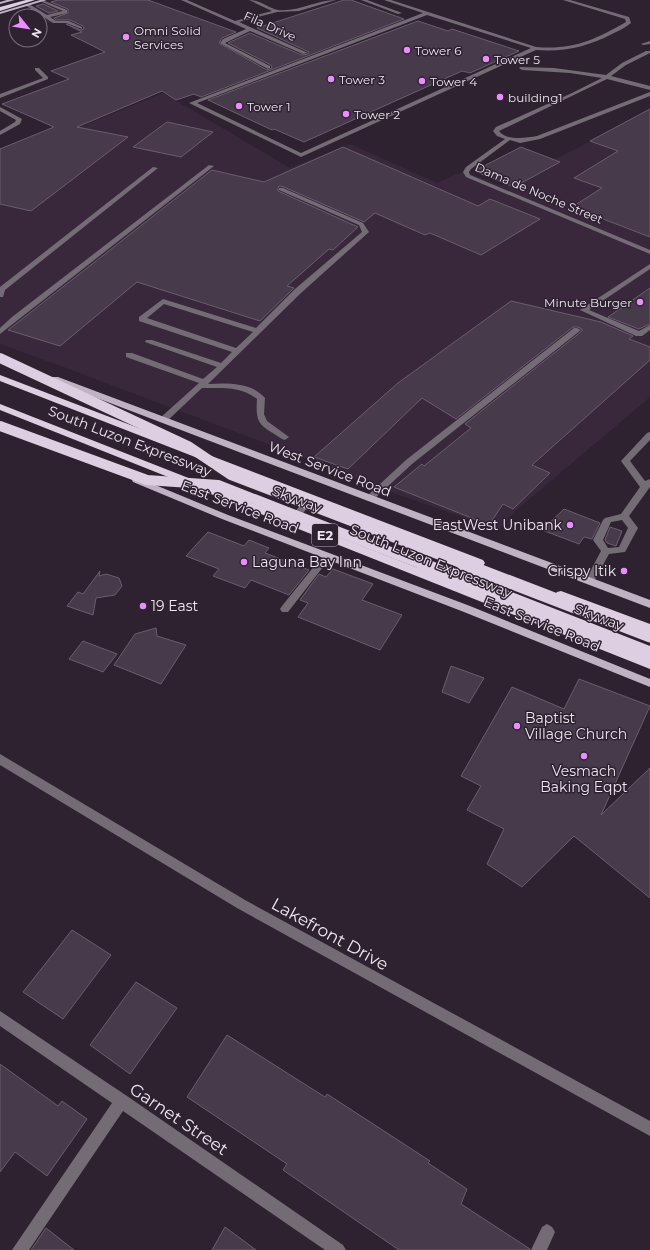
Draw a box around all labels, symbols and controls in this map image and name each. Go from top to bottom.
north arrow [8,8,48,48]
street label: Fila Drive [241,8,299,44]
place label: Omni Solid Services [134,23,201,52]
text: N [28,26,45,40]
marker: Omni Solid Services [121,32,131,42]
place label: Tower 6 [415,43,461,58]
marker: Tower 6 [402,45,412,55]
place label: Tower 5 [494,52,540,67]
marker: Tower 5 [481,54,491,64]
place label: Tower 3 [339,72,385,87]
marker: Tower 3 [326,74,336,84]
place label: Tower 4 [430,74,477,89]
marker: Tower 4 [417,76,427,86]
place label: building1 [508,90,563,105]
marker: building1 [495,92,505,102]
place label: Tower 1 [247,99,290,114]
marker: Tower 1 [234,101,244,111]
place label: Tower 2 [354,107,400,122]
marker: Tower 2 [341,109,351,119]
street label: Dama de Noche Street [473,159,605,227]
place label: Minute Burger [544,295,632,310]
marker: Minute Burger [635,297,645,307]
street label: South Luzon Expressway [46,402,214,481]
street label: West Service Road [266,437,394,501]
street label: East Service Road [179,476,301,538]
street label: Skyway [270,481,325,517]
place label: EastWest Unibank [433,516,563,534]
street label: South Luzon Expressway [347,520,515,602]
marker: EastWest Unibank [565,520,575,530]
road number: E2 [312,524,338,546]
place label: Laguna Bay Inn [252,553,362,571]
marker: Laguna Bay Inn [239,557,249,567]
place label: Crispy Itik [547,562,617,580]
marker: Crispy Itik [619,566,629,576]
street label: East Service Road [481,592,603,656]
place label: 19 East [151,597,199,615]
street label: Skyway [572,599,627,635]
marker: 19 East [138,601,148,611]
place label: Baptist Village Church [525,709,627,743]
marker: Baptist Village Church [512,721,522,731]
marker: Vesmach Baking Eqpt [579,751,589,761]
place label: Vesmach Baking Eqpt [540,762,628,796]
street label: Lakefront Drive [268,894,392,974]
street label: Garnet Street [126,1079,232,1159]

